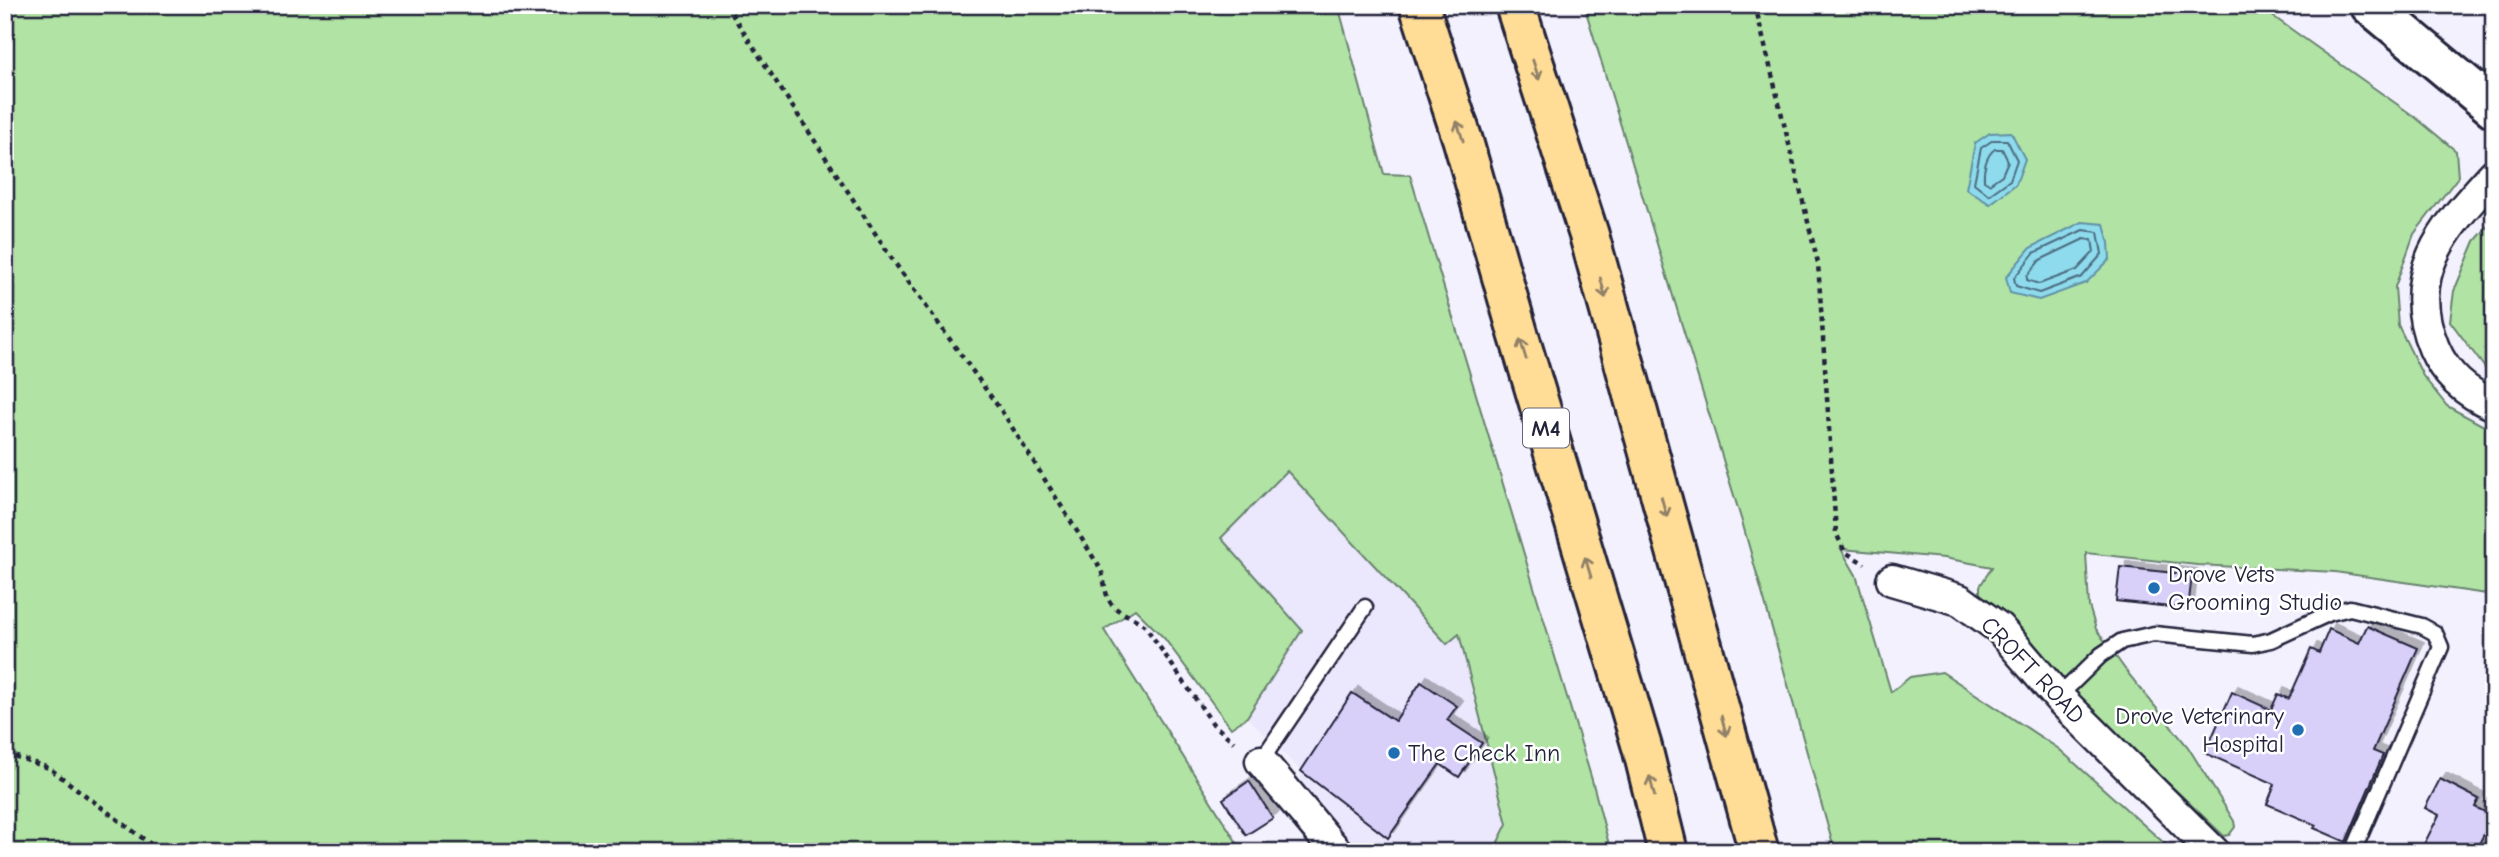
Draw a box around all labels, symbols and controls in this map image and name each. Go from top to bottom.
one-way arrow [1531,59,1543,81]
one-way arrow [1453,120,1465,142]
one-way arrow [1597,276,1610,298]
one-way arrow [1515,339,1528,361]
road number: M4 [1523,408,1569,448]
one-way arrow [1658,496,1671,518]
one-way arrow [1581,556,1594,578]
place label: Drove Vets Grooming Studio [2168,560,2342,616]
marker: Drove Vets Grooming Studio [2146,580,2162,596]
street label: CROFT ROAD [1975,611,2091,729]
place label: Drove Veterinary Hospital [2115,702,2284,758]
one-way arrow [1719,715,1732,737]
marker: Drove Veterinary Hospital [2290,722,2306,738]
place label: The Check Inn [1408,739,1560,767]
marker: The Check Inn [1386,745,1402,761]
one-way arrow [1645,775,1658,797]

